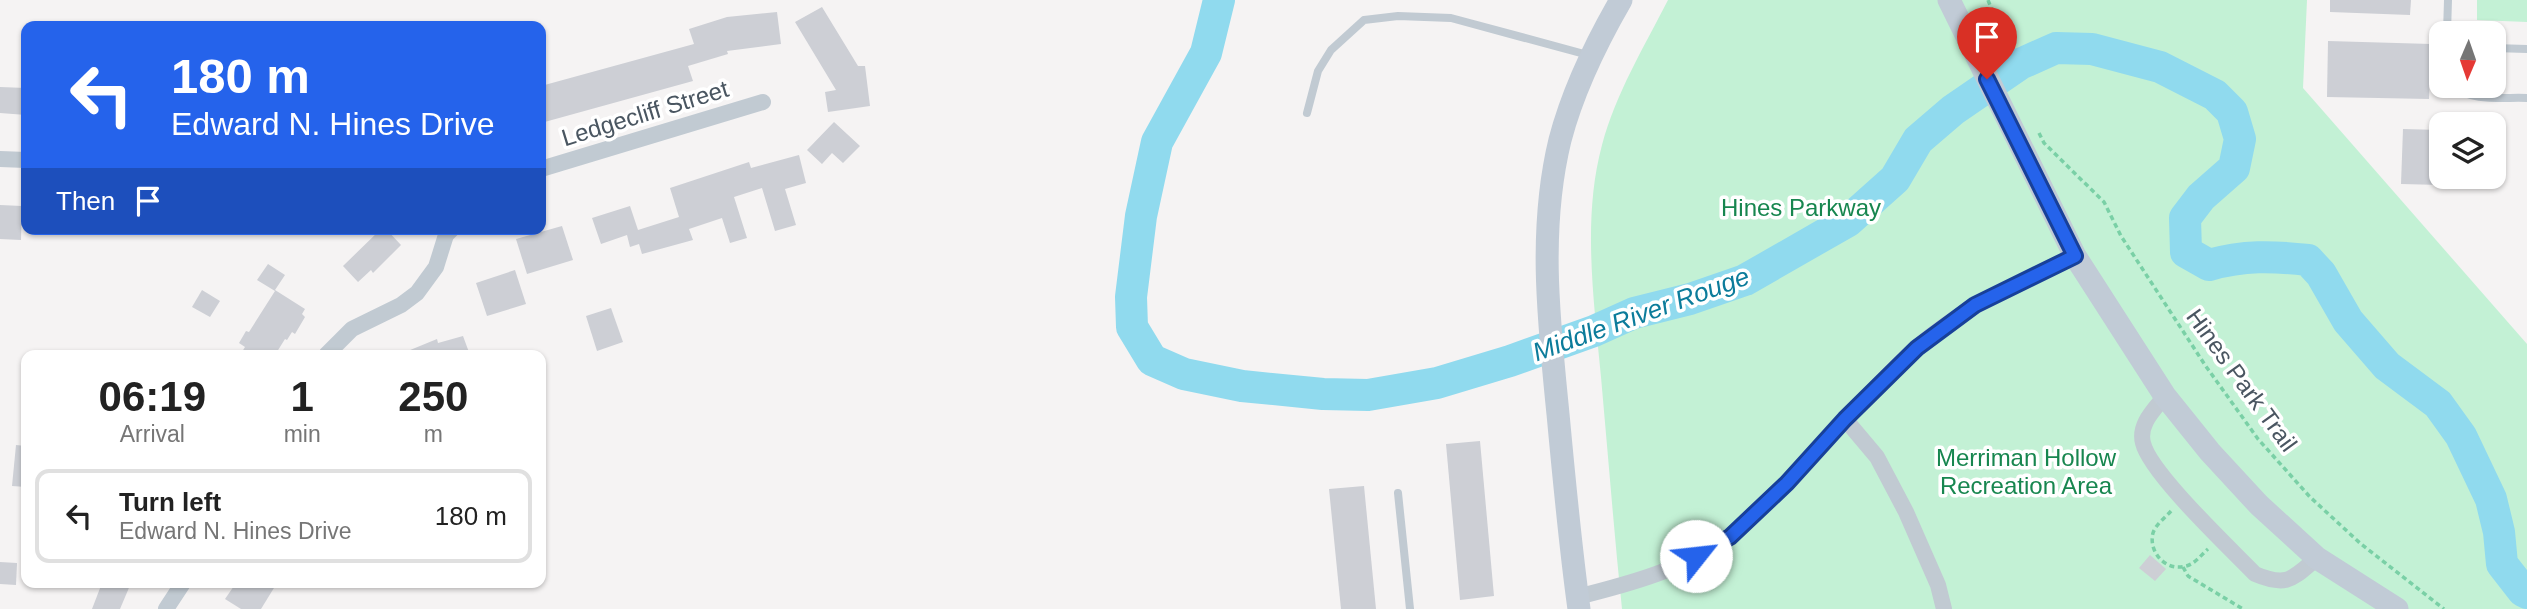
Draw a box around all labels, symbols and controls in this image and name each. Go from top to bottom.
pin [1957,7,2017,79]
icon: arrive [1968,18,2006,56]
north arrow [2429,21,2506,98]
map controls [2429,21,2506,189]
icon: left [56,49,147,140]
text: 180 m [171,49,310,103]
street label: Ledgecliff Street [558,75,732,151]
text: Edward N. Hines Drive [171,106,495,142]
button: layers [2429,112,2506,189]
icon: arrive [129,182,167,220]
text: Then [56,186,115,216]
park label: Hines Parkway [1721,194,1881,221]
water label: Middle River Rouge [1529,261,1753,367]
street label: Hines Park Trail [2181,304,2303,456]
text: 06:19 [99,373,206,420]
text: 1 [290,373,314,420]
text: 250 [398,373,468,420]
text: Arrival [120,421,185,447]
text: min [284,421,321,447]
text: m [424,421,443,447]
park label: Merriman Hollow Recreation Area [1936,444,2117,499]
text: Turn left [119,487,221,517]
icon: left [60,497,98,535]
text: 180 m [435,501,507,531]
text: Edward N. Hines Drive [119,518,352,544]
position arrow [1659,519,1733,593]

